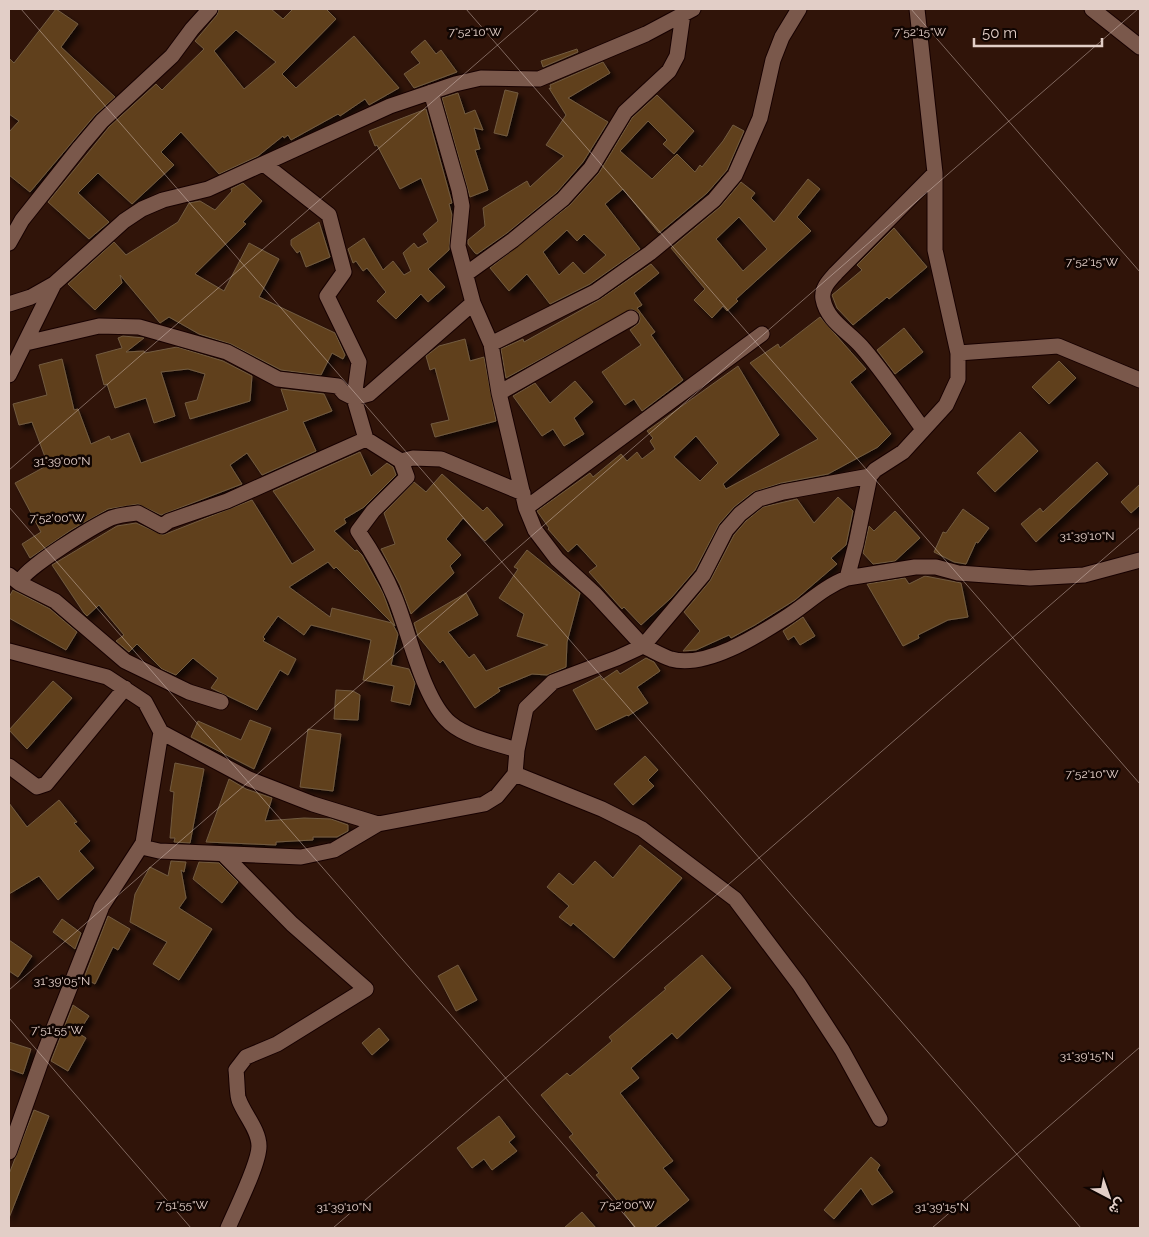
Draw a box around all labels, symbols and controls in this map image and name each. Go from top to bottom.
scale bar [974,15,1102,47]
text: 50 m [982,24,1017,42]
text: 7°52'10"W [448,25,502,39]
text: 7°52'15"W [894,25,947,39]
text: 7°52'15"W [1066,255,1119,269]
text: 31°39'00"N [33,454,91,468]
text: 7°52'00"W [29,511,85,525]
text: 31°39'10"N [1059,529,1115,543]
text: 7°52'10"W [1065,767,1119,781]
text: 31°39'05"N [34,974,90,988]
text: 7°51'55"W [31,1023,83,1037]
text: 31°39'15"N [1060,1049,1114,1063]
north arrow [1084,1172,1134,1222]
text: ش [1105,1194,1129,1218]
text: 7°51'55"W [156,1198,208,1212]
text: 7°52'00"W [599,1198,655,1212]
text: 31°39'10"N [316,1200,372,1214]
text: 31°39'15"N [915,1200,969,1214]

